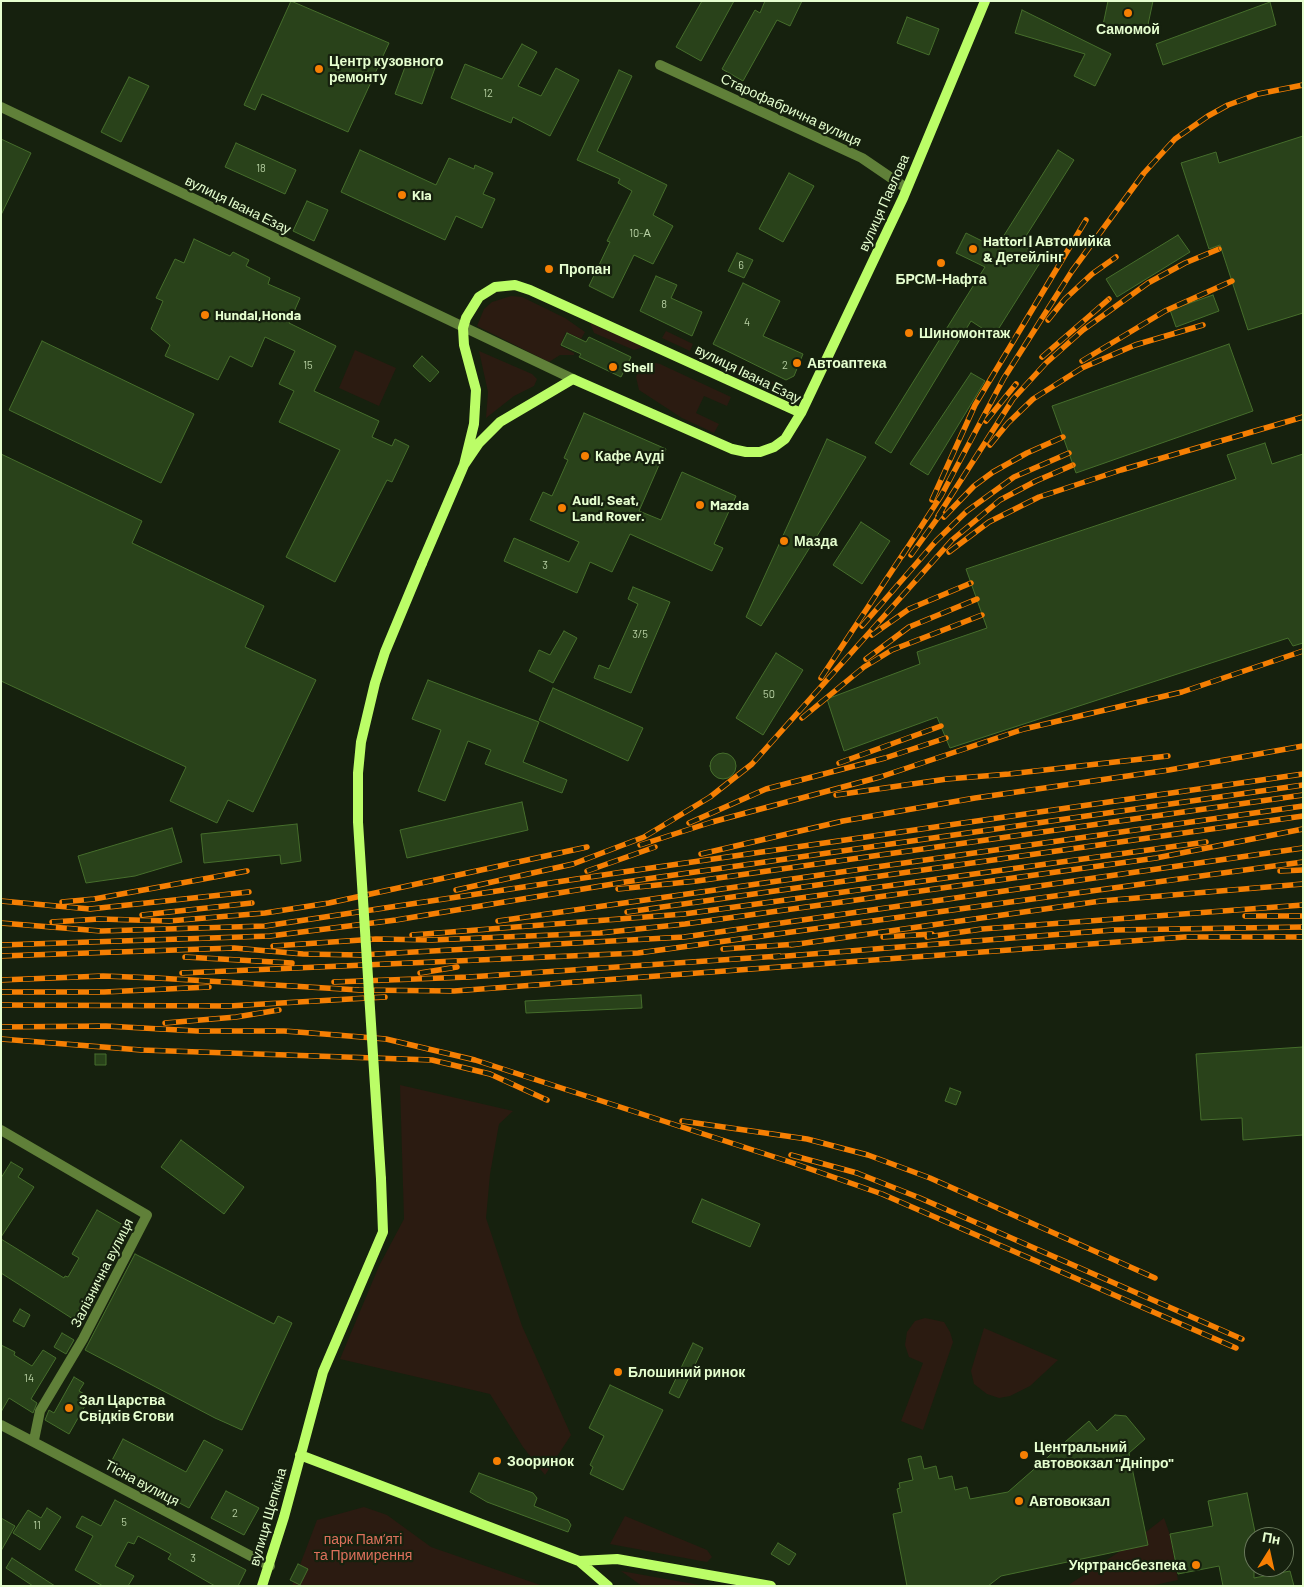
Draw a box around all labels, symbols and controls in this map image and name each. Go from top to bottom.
marker: Самомой [1122,7,1134,19]
place label: Самомой [1096,21,1160,37]
place label: Центр кузовного ремонту [329,53,443,85]
marker: Центр кузовного ремонту [313,63,325,75]
street label: Старофабрична вулиця [718,70,864,150]
house number: 12 [483,86,493,100]
street label: вулиця Павлова [855,152,913,254]
house number: 18 [256,161,266,175]
street label: вулиця Івана Езау [182,172,294,238]
place label: Kia [412,187,432,203]
marker: Kia [396,189,408,201]
house number: 10-А [629,226,651,240]
place label: Hattori | Автомийка & Детейлінг [983,233,1111,266]
marker: Hattori | Автомийка & Детейлінг [967,243,979,255]
marker: БРСМ-Нафта [935,257,947,269]
house number: 6 [738,258,744,272]
place label: Пропан [559,261,611,277]
marker: Пропан [543,263,555,275]
place label: БРСМ-Нафта [896,271,986,287]
house number: 8 [661,297,667,311]
place label: Hundai,Honda [215,307,301,323]
marker: Hundai,Honda [199,309,211,321]
house number: 4 [744,315,750,329]
place label: Шиномонтаж [919,325,1010,341]
marker: Шиномонтаж [903,327,915,339]
street label: вулиця Івана Езау [692,341,804,407]
place label: Автоаптека [807,355,886,371]
marker: Автоаптека [791,357,803,369]
house number: 15 [303,358,313,372]
house number: 2 [782,358,788,372]
place label: Shell [623,359,653,375]
marker: Shell [607,361,619,373]
place label: Кафе Ауді [595,448,664,464]
marker: Кафе Ауді [579,450,591,462]
place label: Audi, Seat, Land Rover. [572,492,645,524]
place label: Mazda [710,497,749,513]
marker: Mazda [694,499,706,511]
marker: Audi, Seat, Land Rover. [556,502,568,514]
place label: Мазда [794,533,837,549]
marker: Мазда [778,535,790,547]
house number: 3 [542,558,548,572]
house number: 3/5 [632,627,648,641]
house number: 50 [763,687,775,701]
street label: Залізнична вулиця [67,1215,137,1331]
place label: Блошиний ринок [628,1364,745,1380]
marker: Блошиний ринок [612,1366,624,1378]
house number: 14 [24,1371,34,1385]
place label: Зал Царства Свідків Єгови [79,1392,174,1424]
marker: Зал Царства Свідків Єгови [63,1402,75,1414]
place label: Центральний автовокзал "Дніпро" [1034,1439,1174,1471]
marker: Центральний автовокзал "Дніпро" [1018,1449,1030,1461]
place label: Зооринок [507,1453,574,1469]
marker: Зооринок [491,1455,503,1467]
street label: Тісна вулиця [102,1456,182,1510]
street label: вулиця Щепкіна [246,1466,290,1568]
place label: Автовокзал [1029,1493,1110,1509]
marker: Автовокзал [1013,1495,1025,1507]
house number: 2 [232,1506,238,1520]
house number: 5 [121,1515,127,1529]
house number: 11 [33,1518,41,1532]
north arrow [1244,1527,1294,1577]
text: Пн [1261,1528,1282,1548]
park label: парк Памʼяті та Примирення [314,1531,412,1564]
house number: 3 [190,1551,196,1565]
place label: Укртрансбезпека [1069,1557,1186,1573]
marker: Укртрансбезпека [1190,1559,1202,1571]

